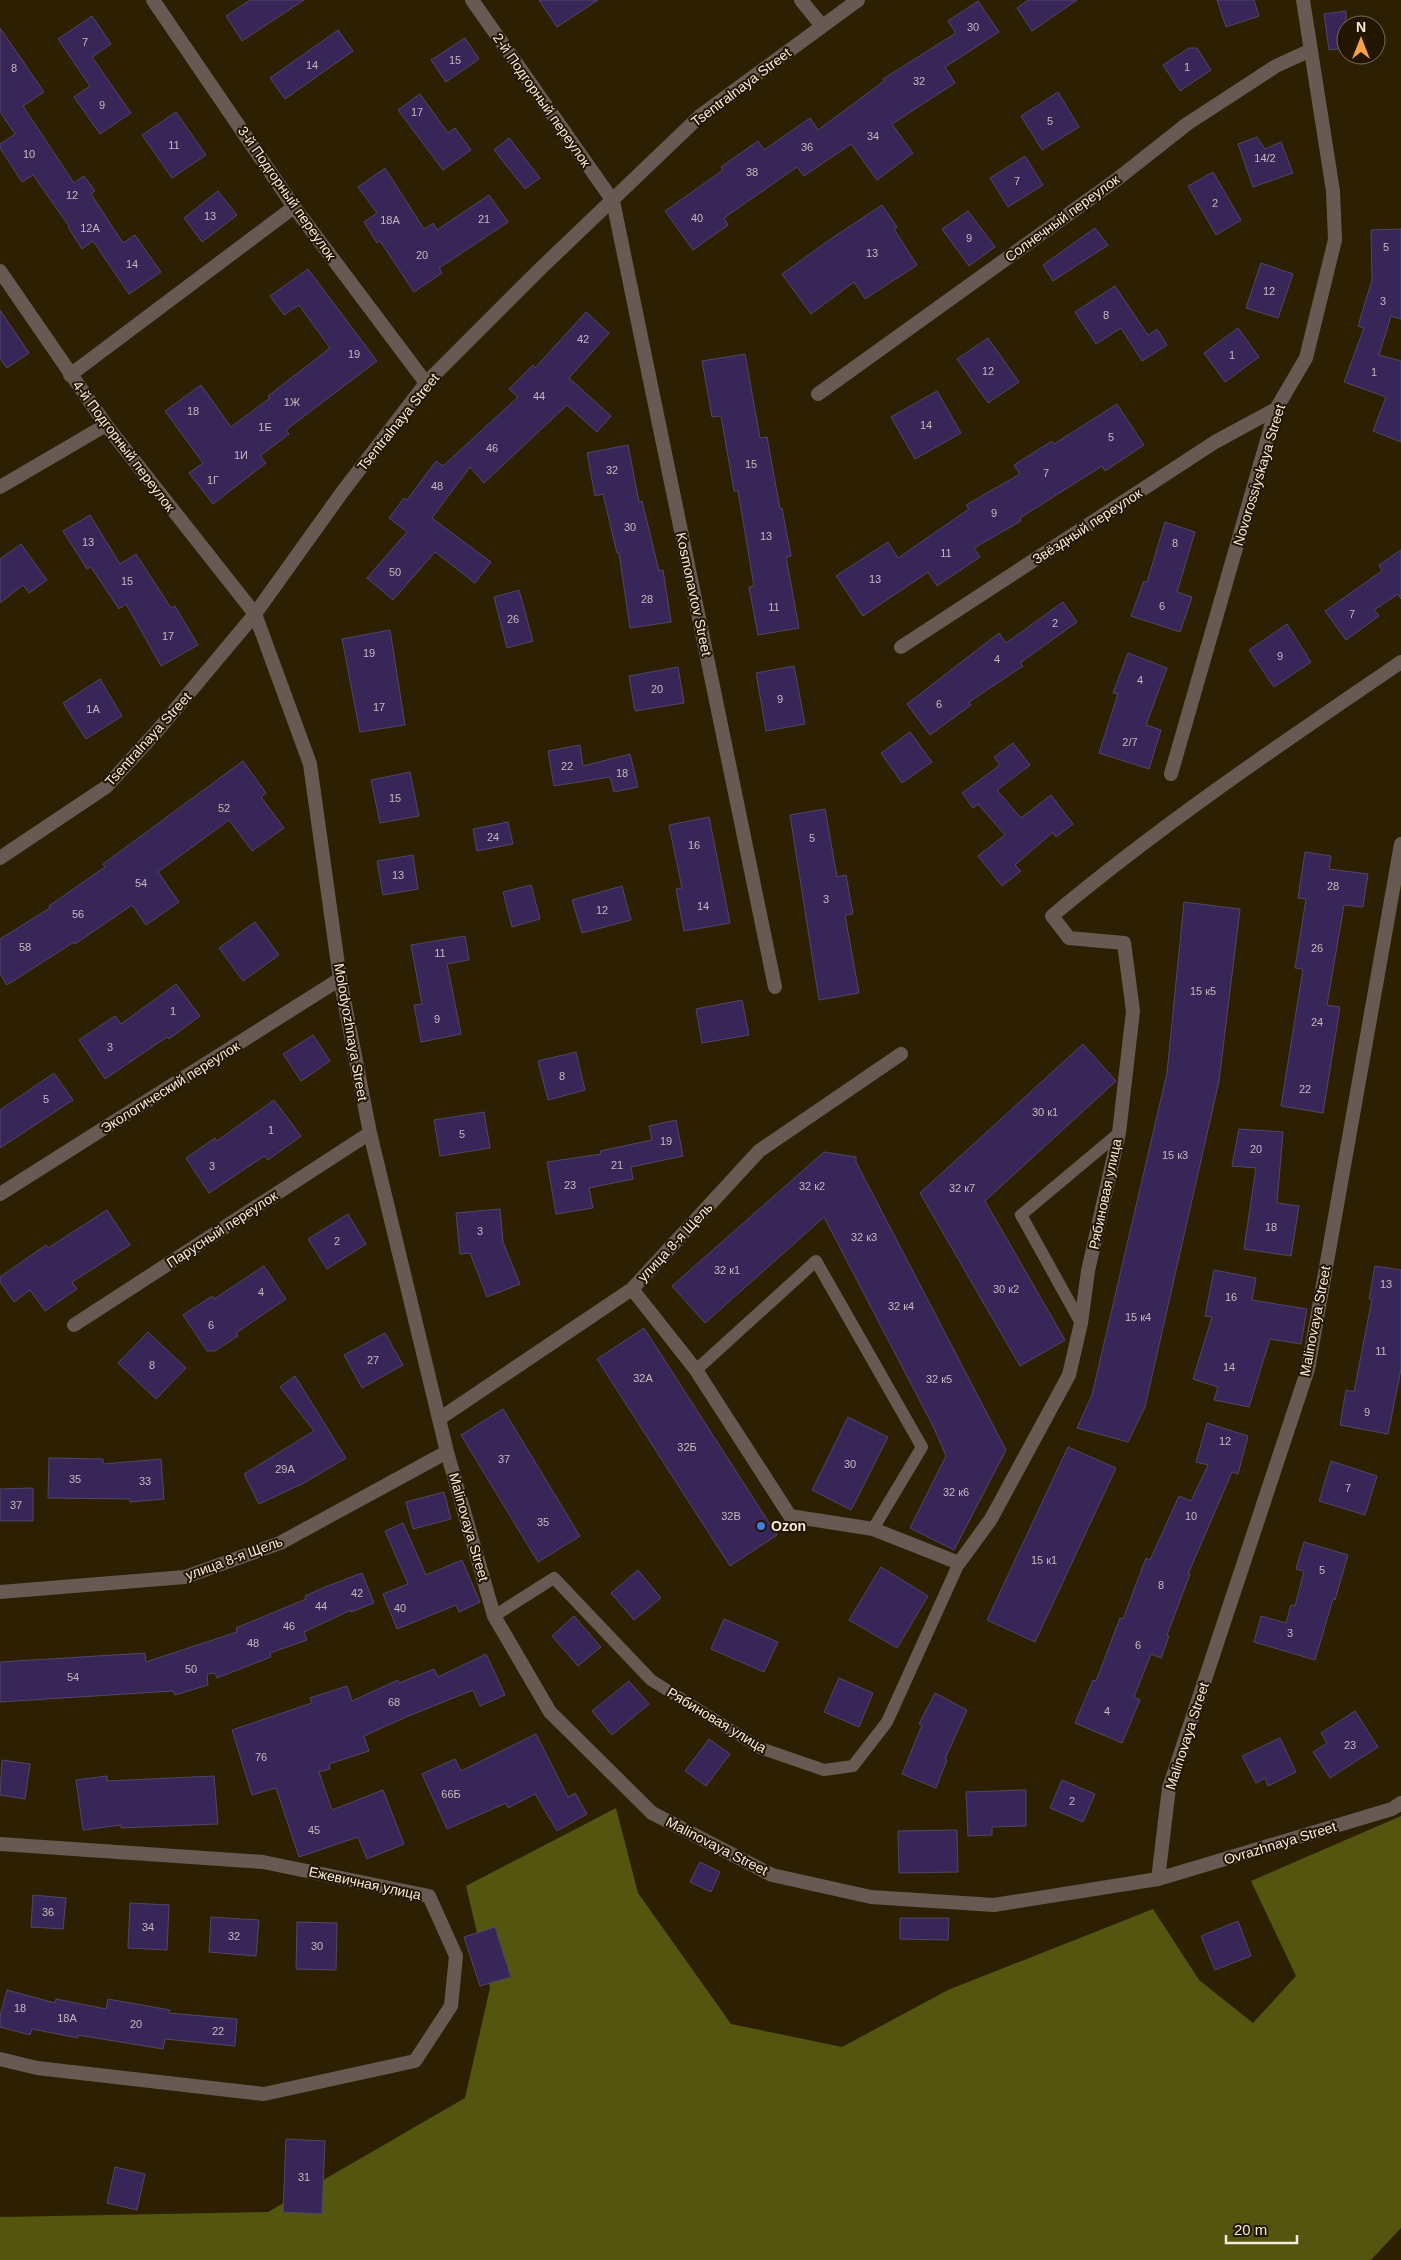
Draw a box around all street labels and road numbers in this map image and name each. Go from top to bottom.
street label: 2-й Подгорный переулок [490,30,595,171]
street label: Tsentralnaya Street [688,44,794,130]
street label: 3-й Подгорный переулок [235,123,340,264]
street label: Солнечный переулок [1002,171,1123,265]
street label: Tsentralnaya Street [354,370,442,474]
street label: 4-й Подгорный переулок [70,378,179,515]
street label: Novorossiyskaya Street [1230,402,1288,548]
street label: Звёздный переулок [1029,484,1145,567]
street label: Kosmonavtov Street [673,531,715,657]
street label: Tsentralnaya Street [102,689,194,789]
street label: Molodyozhnaya Street [331,962,371,1102]
street label: Экологический переулок [98,1037,243,1136]
street label: Рябиновая улица [1085,1137,1125,1251]
street label: Парусный переулок [164,1187,281,1271]
street label: улица 8-я Щель [634,1199,716,1285]
street label: Malinovaya Street [1296,1264,1334,1378]
street label: Malinovaya Street [446,1471,492,1583]
street label: улица 8-я Щель [183,1533,285,1583]
street label: Malinovaya Street [1162,1680,1212,1792]
street label: Рябиновая улица [665,1684,770,1756]
street label: Malinovaya Street [663,1813,771,1879]
street label: Ovrazhnaya Street [1222,1818,1338,1868]
street label: Ежевичная улица [307,1863,423,1903]

